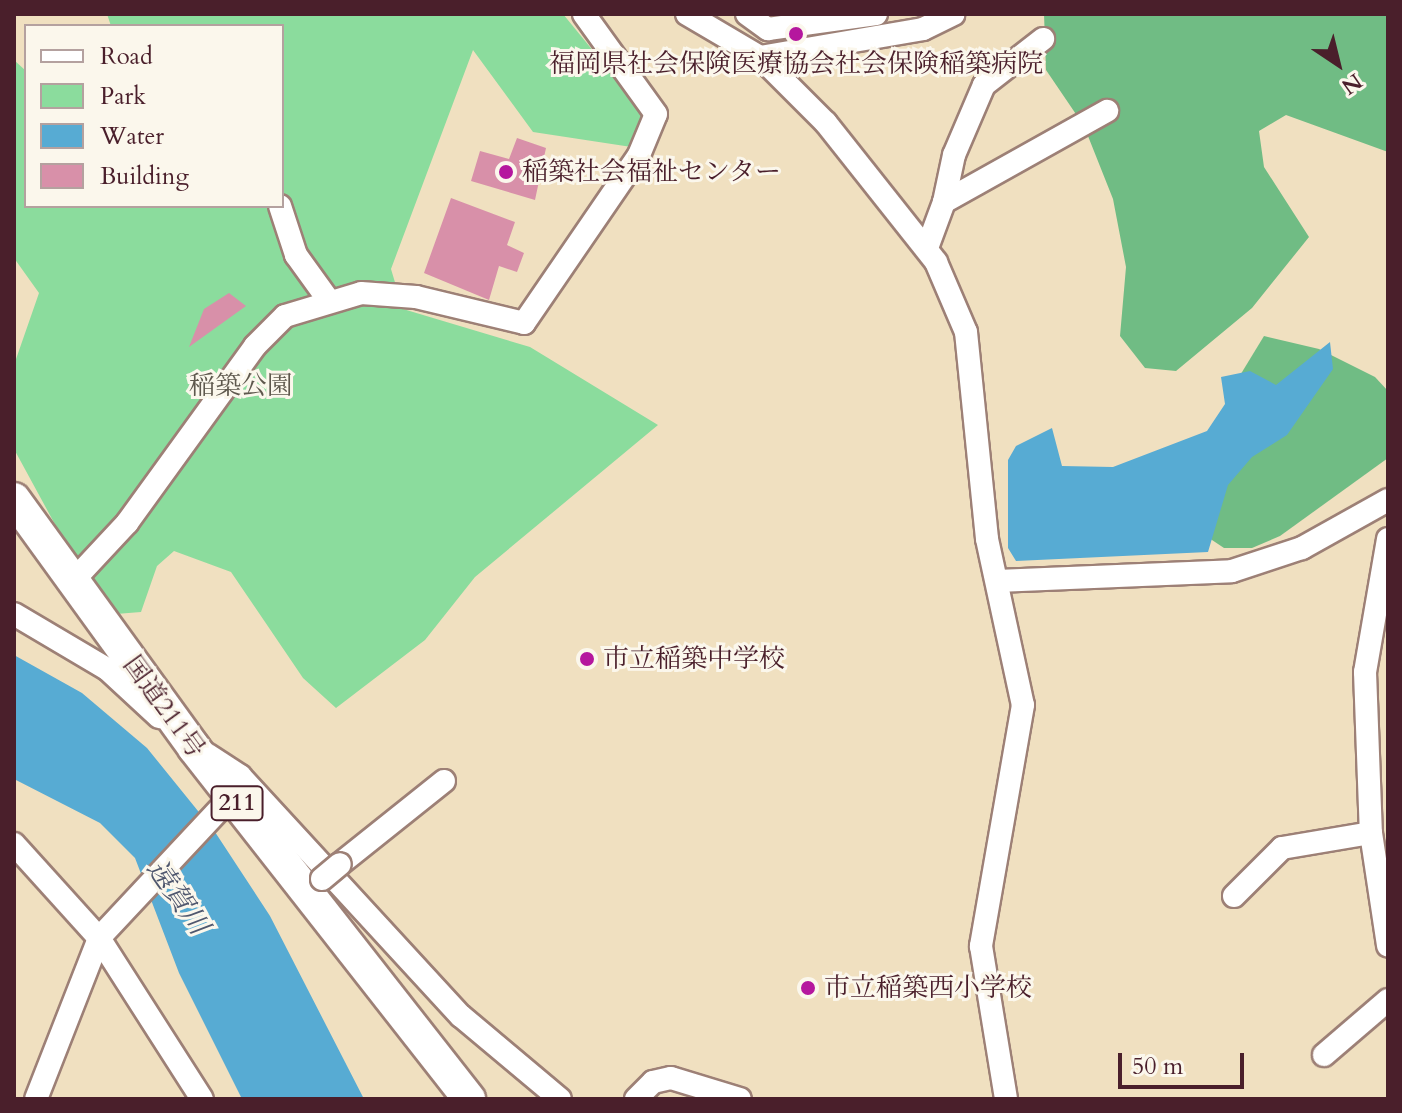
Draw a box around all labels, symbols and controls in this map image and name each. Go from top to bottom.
marker: 福岡県社会保険医療協会社会保険稲築病院 [785,23,807,45]
legend [24,24,284,208]
north arrow [1298,24,1378,104]
text: Road [100,40,153,73]
place label: 福岡県社会保険医療協会社会保険稲築病院 [549,48,1043,80]
text: N [1335,66,1368,101]
text: Park [100,80,146,113]
text: Water [100,120,164,153]
place label: 稲築社会福祉センター [522,156,782,188]
text: Building [100,160,189,193]
marker: 稲築社会福祉センター [497,163,515,181]
park label: 稲築公園 [189,370,293,402]
place label: 市立稲築中学校 [603,643,785,675]
street label: 国道211号 [117,650,211,764]
marker: 市立稲築中学校 [578,650,596,668]
road number: 211 [209,783,265,823]
water label: 遠賀川 [140,853,216,941]
place label: 市立稲築西小学校 [824,972,1032,1004]
marker: 市立稲築西小学校 [799,979,817,997]
scale bar [1122,1037,1248,1087]
text: 50 m [1132,1050,1183,1083]

